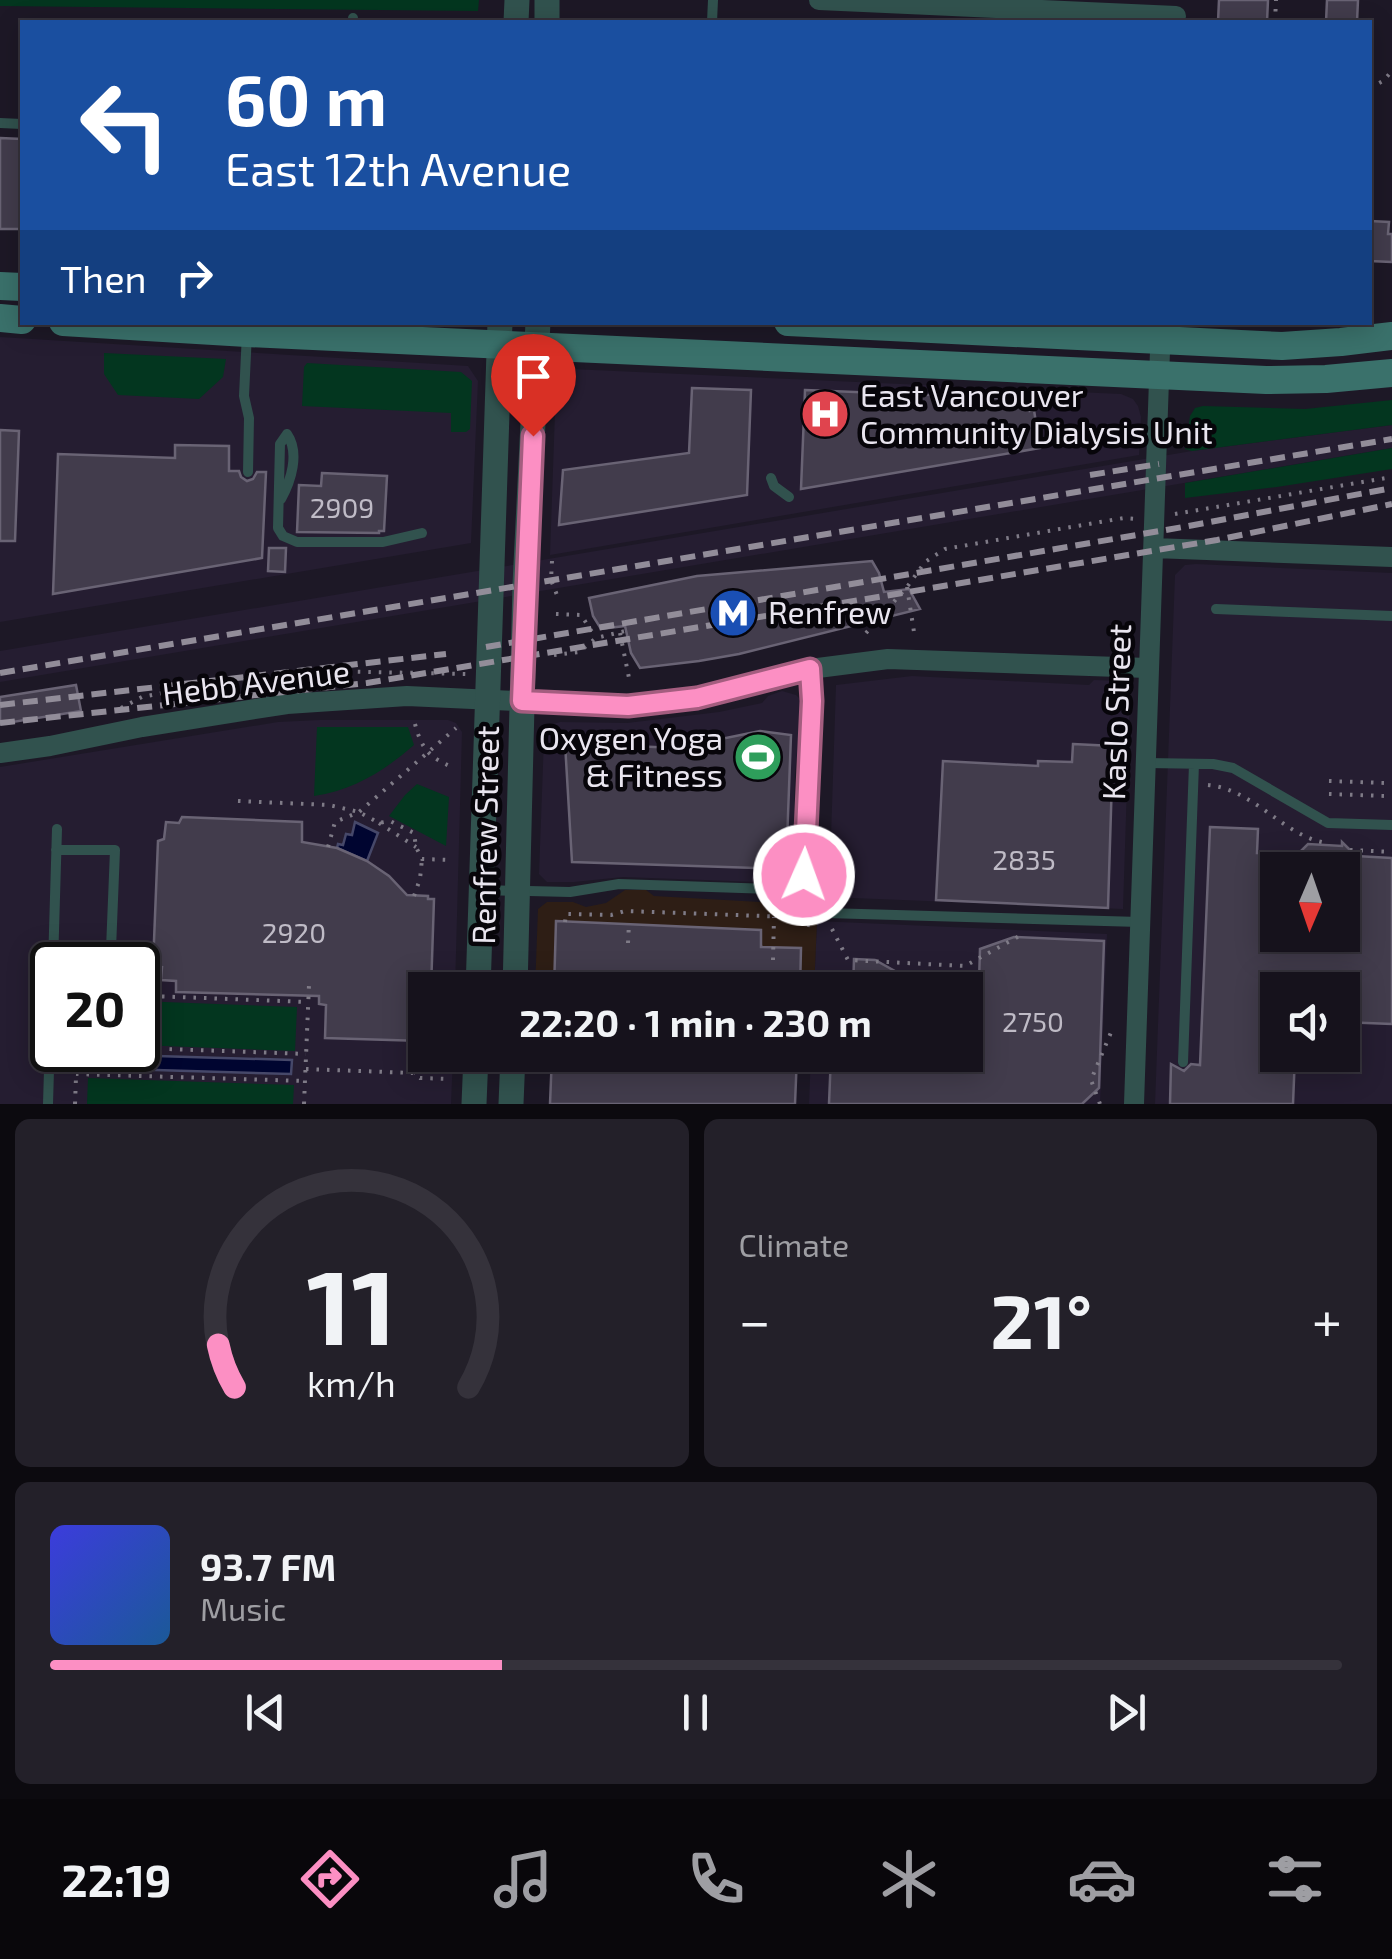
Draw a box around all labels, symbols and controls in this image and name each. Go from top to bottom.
text: 60 m [225,56,387,140]
icon: left [60,60,190,190]
text: East 12th Avenue [225,141,571,195]
icon: right [167,250,222,305]
text: Then [60,255,147,301]
pin [491,334,576,437]
icon: arrive [506,349,561,404]
place label: East Vancouver Community Dialysis Unit [860,375,1213,450]
hospital icon: East Vancouver Community Dialysis Unit [799,388,851,440]
house number: 2909 [310,490,374,524]
metro station icon: Renfrew [707,587,759,639]
place label: Renfrew [768,592,892,630]
street label: Kaslo Street [1093,623,1137,801]
street label: Hebb Avenue [160,651,352,711]
place label: Oxygen Yoga & Fitness [539,718,723,793]
street label: Renfrew Street [463,725,505,945]
sports icon: Oxygen Yoga & Fitness [732,731,784,783]
position arrow [752,823,856,927]
house number: 2835 [992,842,1056,876]
north arrow [1260,852,1360,952]
map controls [1260,852,1360,1072]
house number: 2920 [262,915,326,949]
speed limit sign: 20 [30,942,160,1072]
button: sound [1260,972,1360,1072]
text: 22:20 · 1 min · 230 m [519,999,872,1045]
house number: 2750 [1002,1004,1064,1038]
text: Climate [739,1225,849,1263]
text: 11 [307,1241,397,1366]
text: 21° [990,1274,1092,1364]
text: − [739,1286,771,1352]
text: + [1312,1286,1342,1352]
text: km/h [307,1361,396,1404]
text: 93.7 FM [200,1543,336,1589]
text: Music [200,1589,286,1627]
icon: previous [238,1685,293,1740]
icon: pause [668,1685,723,1740]
icon: next [1099,1685,1154,1740]
icon: directions [295,1844,365,1914]
icon: music [488,1844,558,1914]
icon: phone [681,1844,751,1914]
icon: climate [874,1844,944,1914]
icon: car [1067,1844,1137,1914]
icon: filters [1260,1844,1330,1914]
text: 22:19 [62,1852,171,1906]

